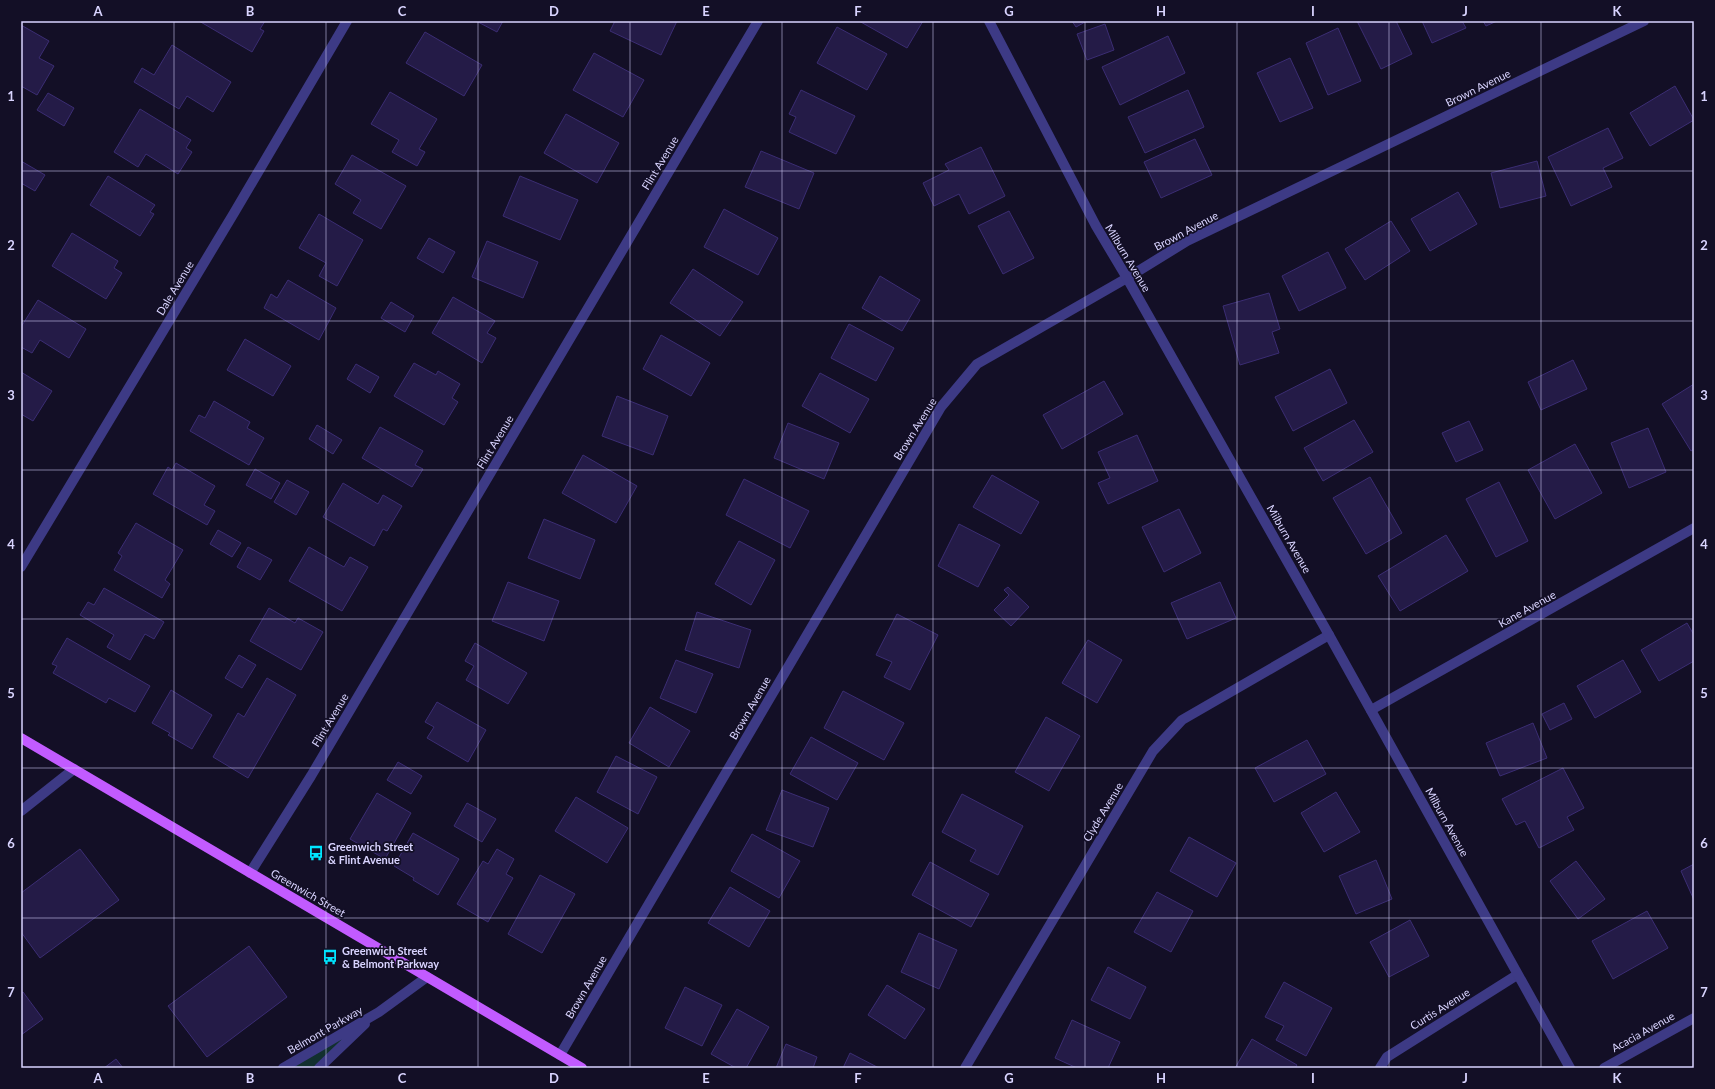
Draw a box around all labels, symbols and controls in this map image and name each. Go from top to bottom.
text: A [92,3,103,19]
text: B [246,3,255,19]
text: C [398,3,407,19]
text: D [549,3,559,19]
text: E [702,3,710,19]
text: F [854,3,862,19]
text: G [1004,3,1014,19]
text: H [1156,3,1166,19]
text: I [1311,3,1315,19]
text: J [1462,3,1468,19]
text: K [1613,3,1623,19]
street label: Brown Avenue [1443,66,1513,109]
text: 1 [7,88,15,104]
text: 1 [1700,88,1708,104]
street label: Flint Avenue [638,133,681,192]
street label: Brown Avenue [1152,208,1220,253]
street label: Milburn Avenue [1103,222,1154,294]
text: 2 [7,237,15,253]
text: 2 [1700,237,1708,253]
street label: Dale Avenue [153,258,196,317]
text: 3 [7,387,15,403]
text: 3 [1700,387,1708,403]
street label: Brown Avenue [890,395,939,462]
street label: Flint Avenue [473,412,516,471]
street label: Milburn Avenue [1265,502,1314,575]
text: 4 [7,536,15,552]
text: 4 [1700,536,1708,552]
street label: Kane Avenue [1496,587,1558,630]
street label: Brown Avenue [726,674,773,742]
text: 5 [7,685,15,701]
text: 5 [1700,685,1708,701]
street label: Flint Avenue [308,690,351,749]
street label: Clyde Avenue [1080,780,1125,844]
street label: Milburn Avenue [1423,785,1472,859]
text: 6 [7,835,15,851]
text: 6 [1700,835,1708,851]
place label: Greenwich Street & Flint Avenue [328,840,414,866]
bus stop icon: Greenwich Street & Flint Avenue [307,844,325,862]
street label: Greenwich Street [269,866,348,919]
place label: Greenwich Street & Belmont Parkway [342,944,439,970]
bus stop icon: Greenwich Street & Belmont Parkway [321,948,339,966]
street label: Brown Avenue [562,953,609,1021]
text: 7 [7,984,15,1000]
text: 7 [1700,984,1708,1000]
street label: Curtis Avenue [1408,985,1472,1032]
street label: Belmont Parkway [285,1003,365,1056]
street label: Acacia Avenue [1609,1009,1677,1054]
text: A [92,1070,103,1086]
text: B [246,1070,255,1086]
text: C [398,1070,407,1086]
text: D [549,1070,559,1086]
text: E [702,1070,710,1086]
text: F [854,1070,862,1086]
text: G [1004,1070,1014,1086]
text: H [1156,1070,1166,1086]
text: I [1311,1070,1315,1086]
text: J [1462,1070,1468,1086]
text: K [1613,1070,1623,1086]

